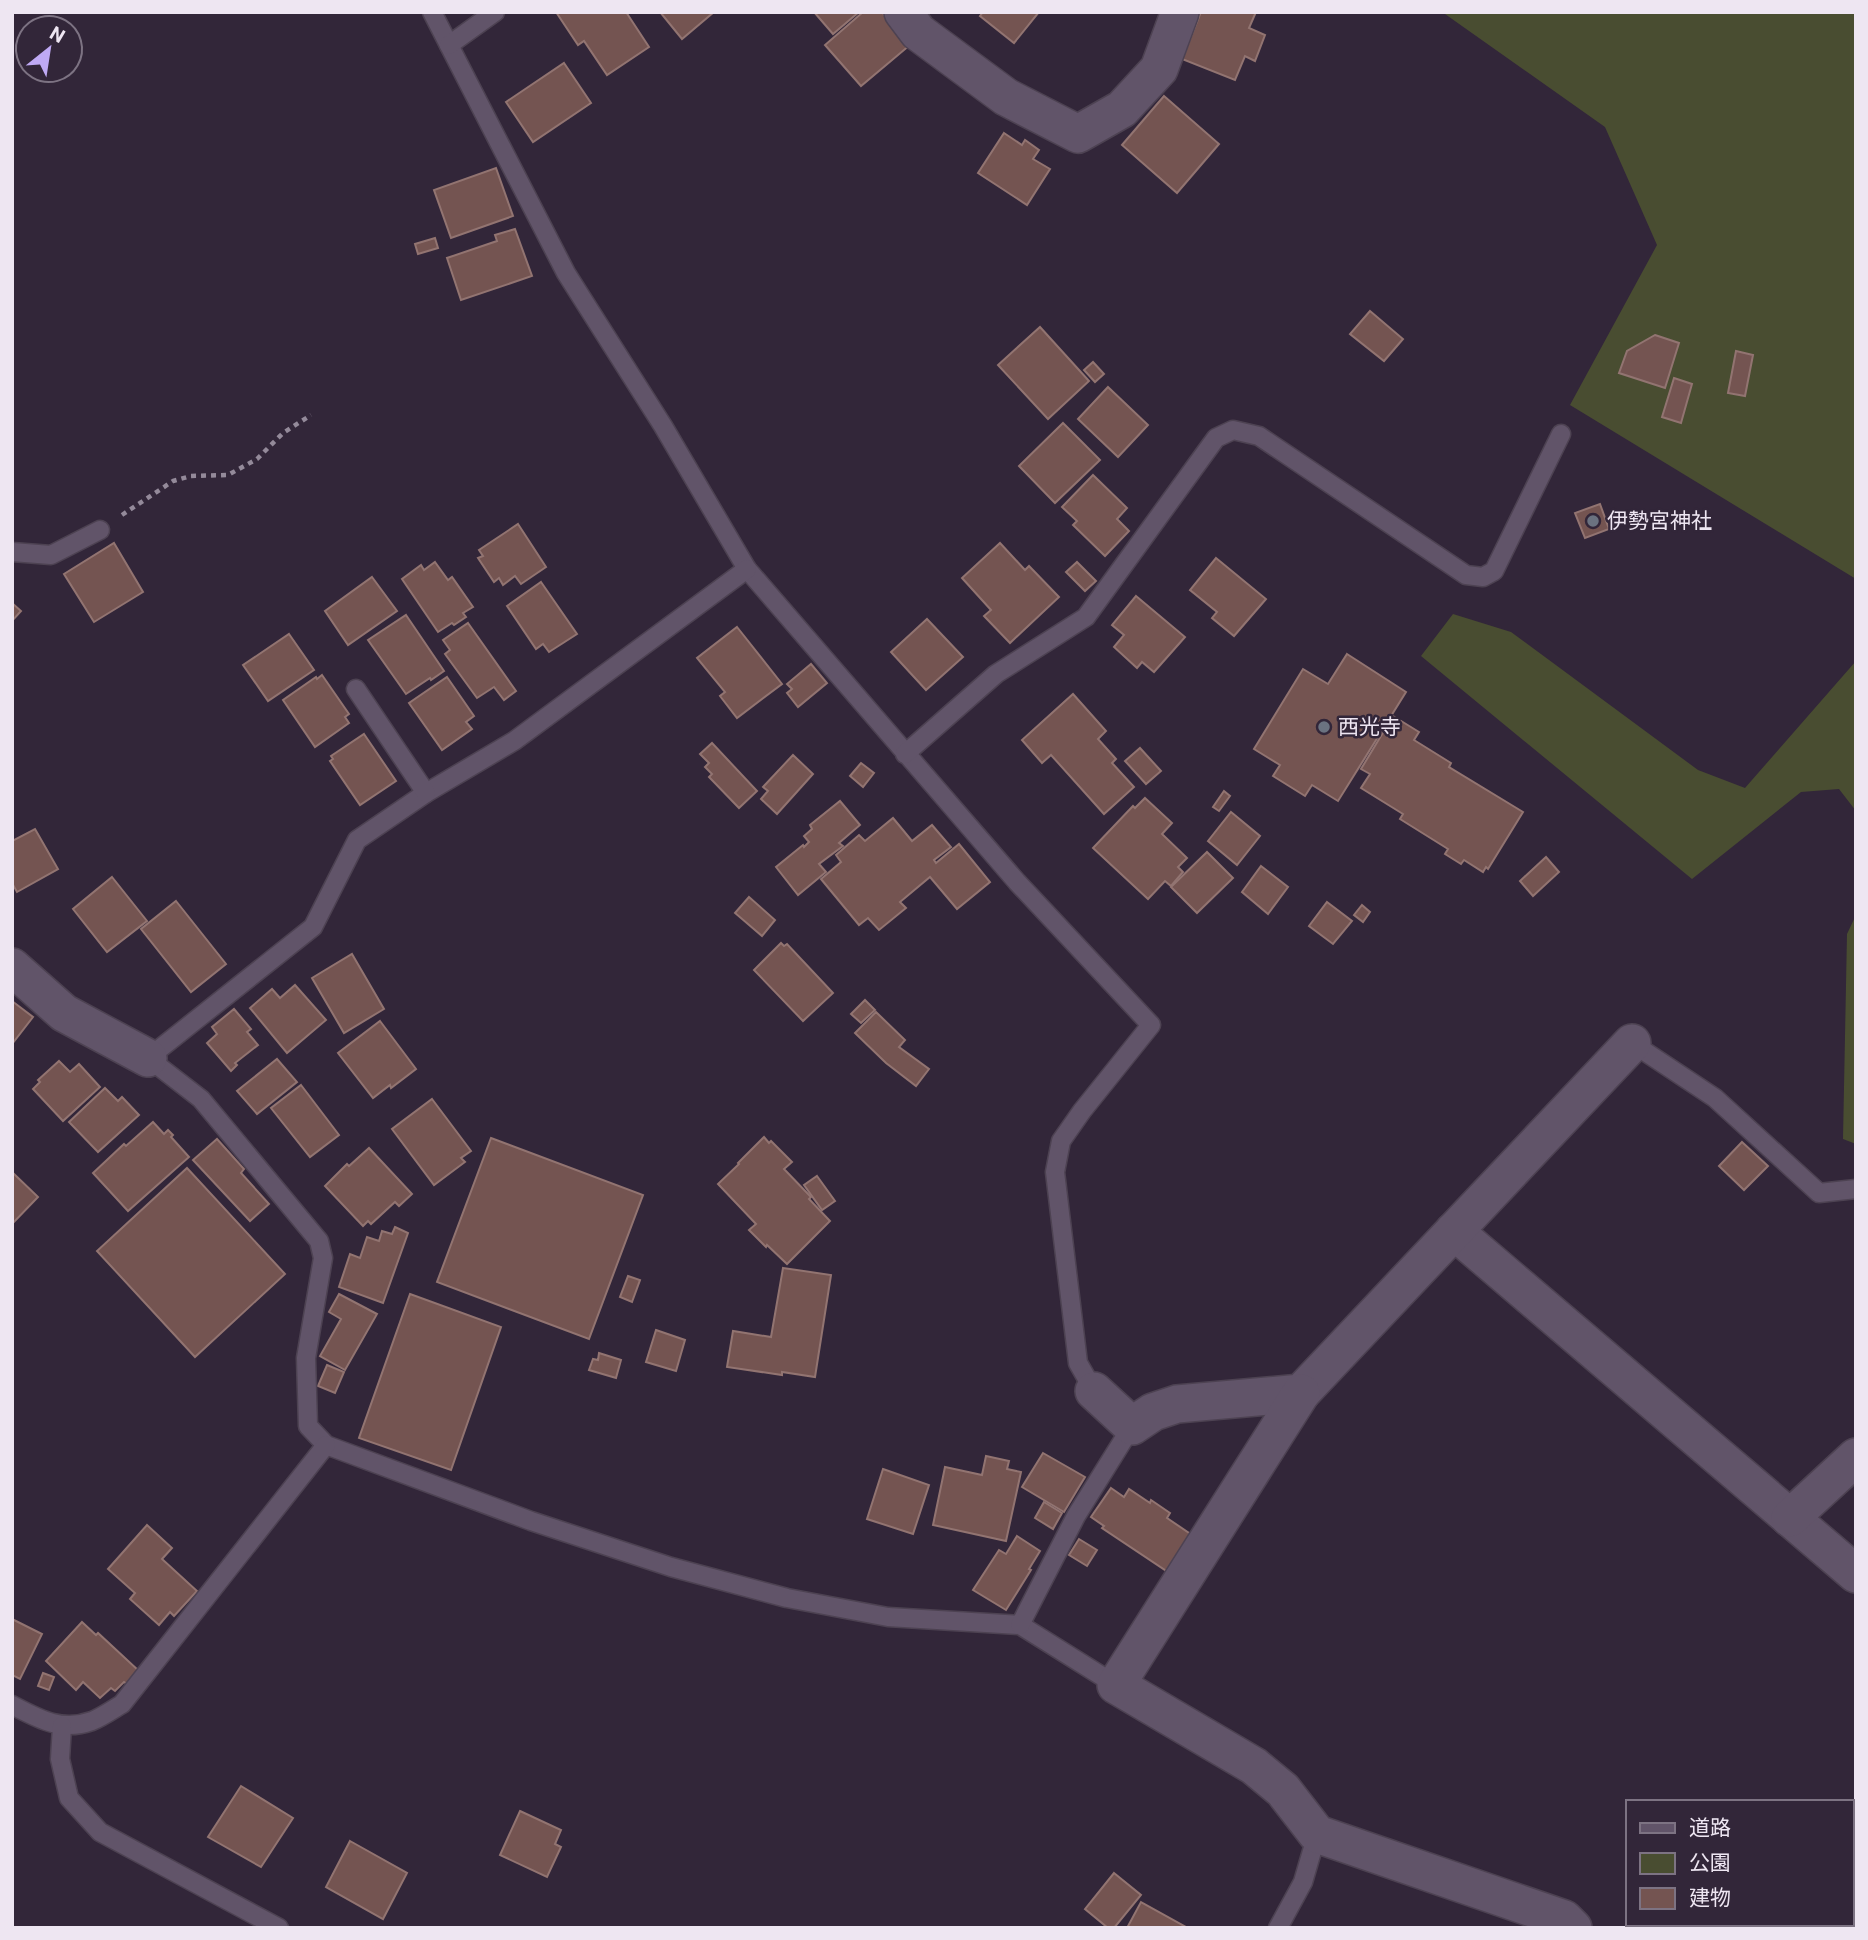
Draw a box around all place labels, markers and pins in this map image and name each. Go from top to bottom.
place label: 伊勢宮神社 [1607,509,1712,533]
marker: 伊勢宮神社 [1585,513,1601,529]
place label: 西光寺 [1338,715,1401,739]
marker: 西光寺 [1316,719,1332,735]

